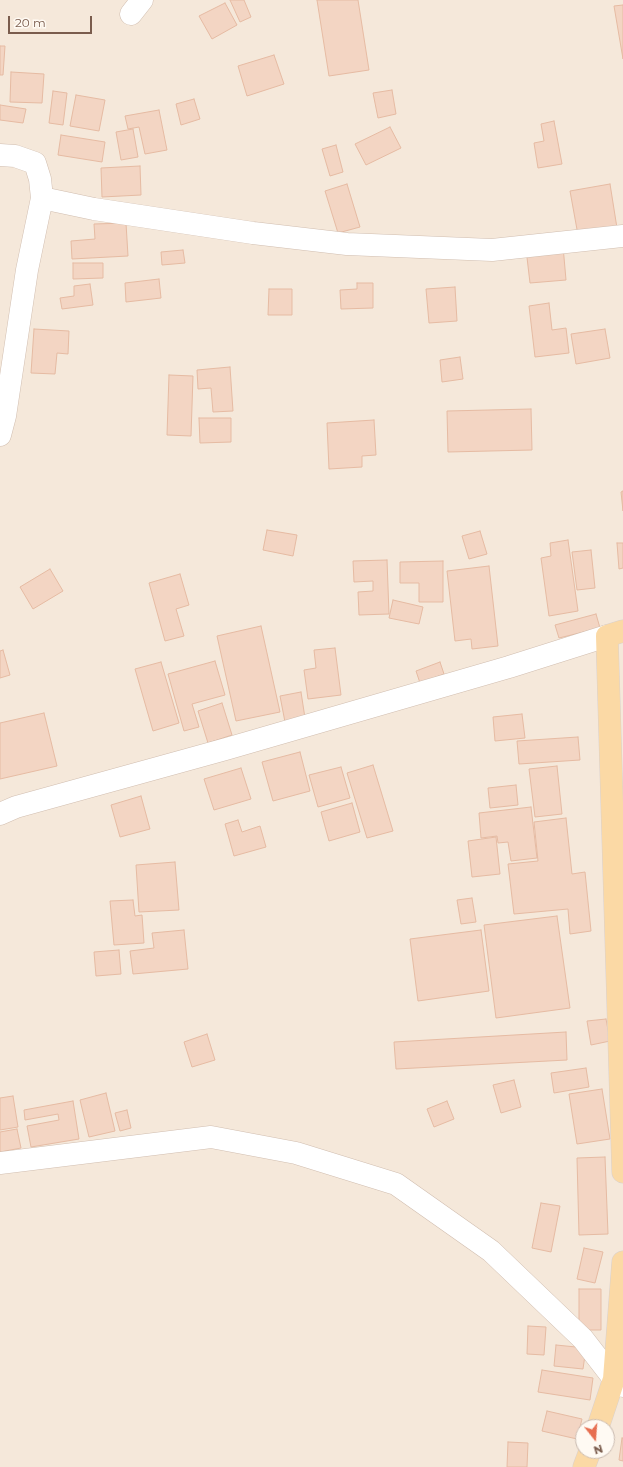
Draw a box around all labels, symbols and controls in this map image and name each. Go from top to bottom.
scale bar [10,8,94,34]
text: 20 m [15,15,46,30]
north arrow [575,1419,615,1459]
text: N [592,1442,605,1458]

